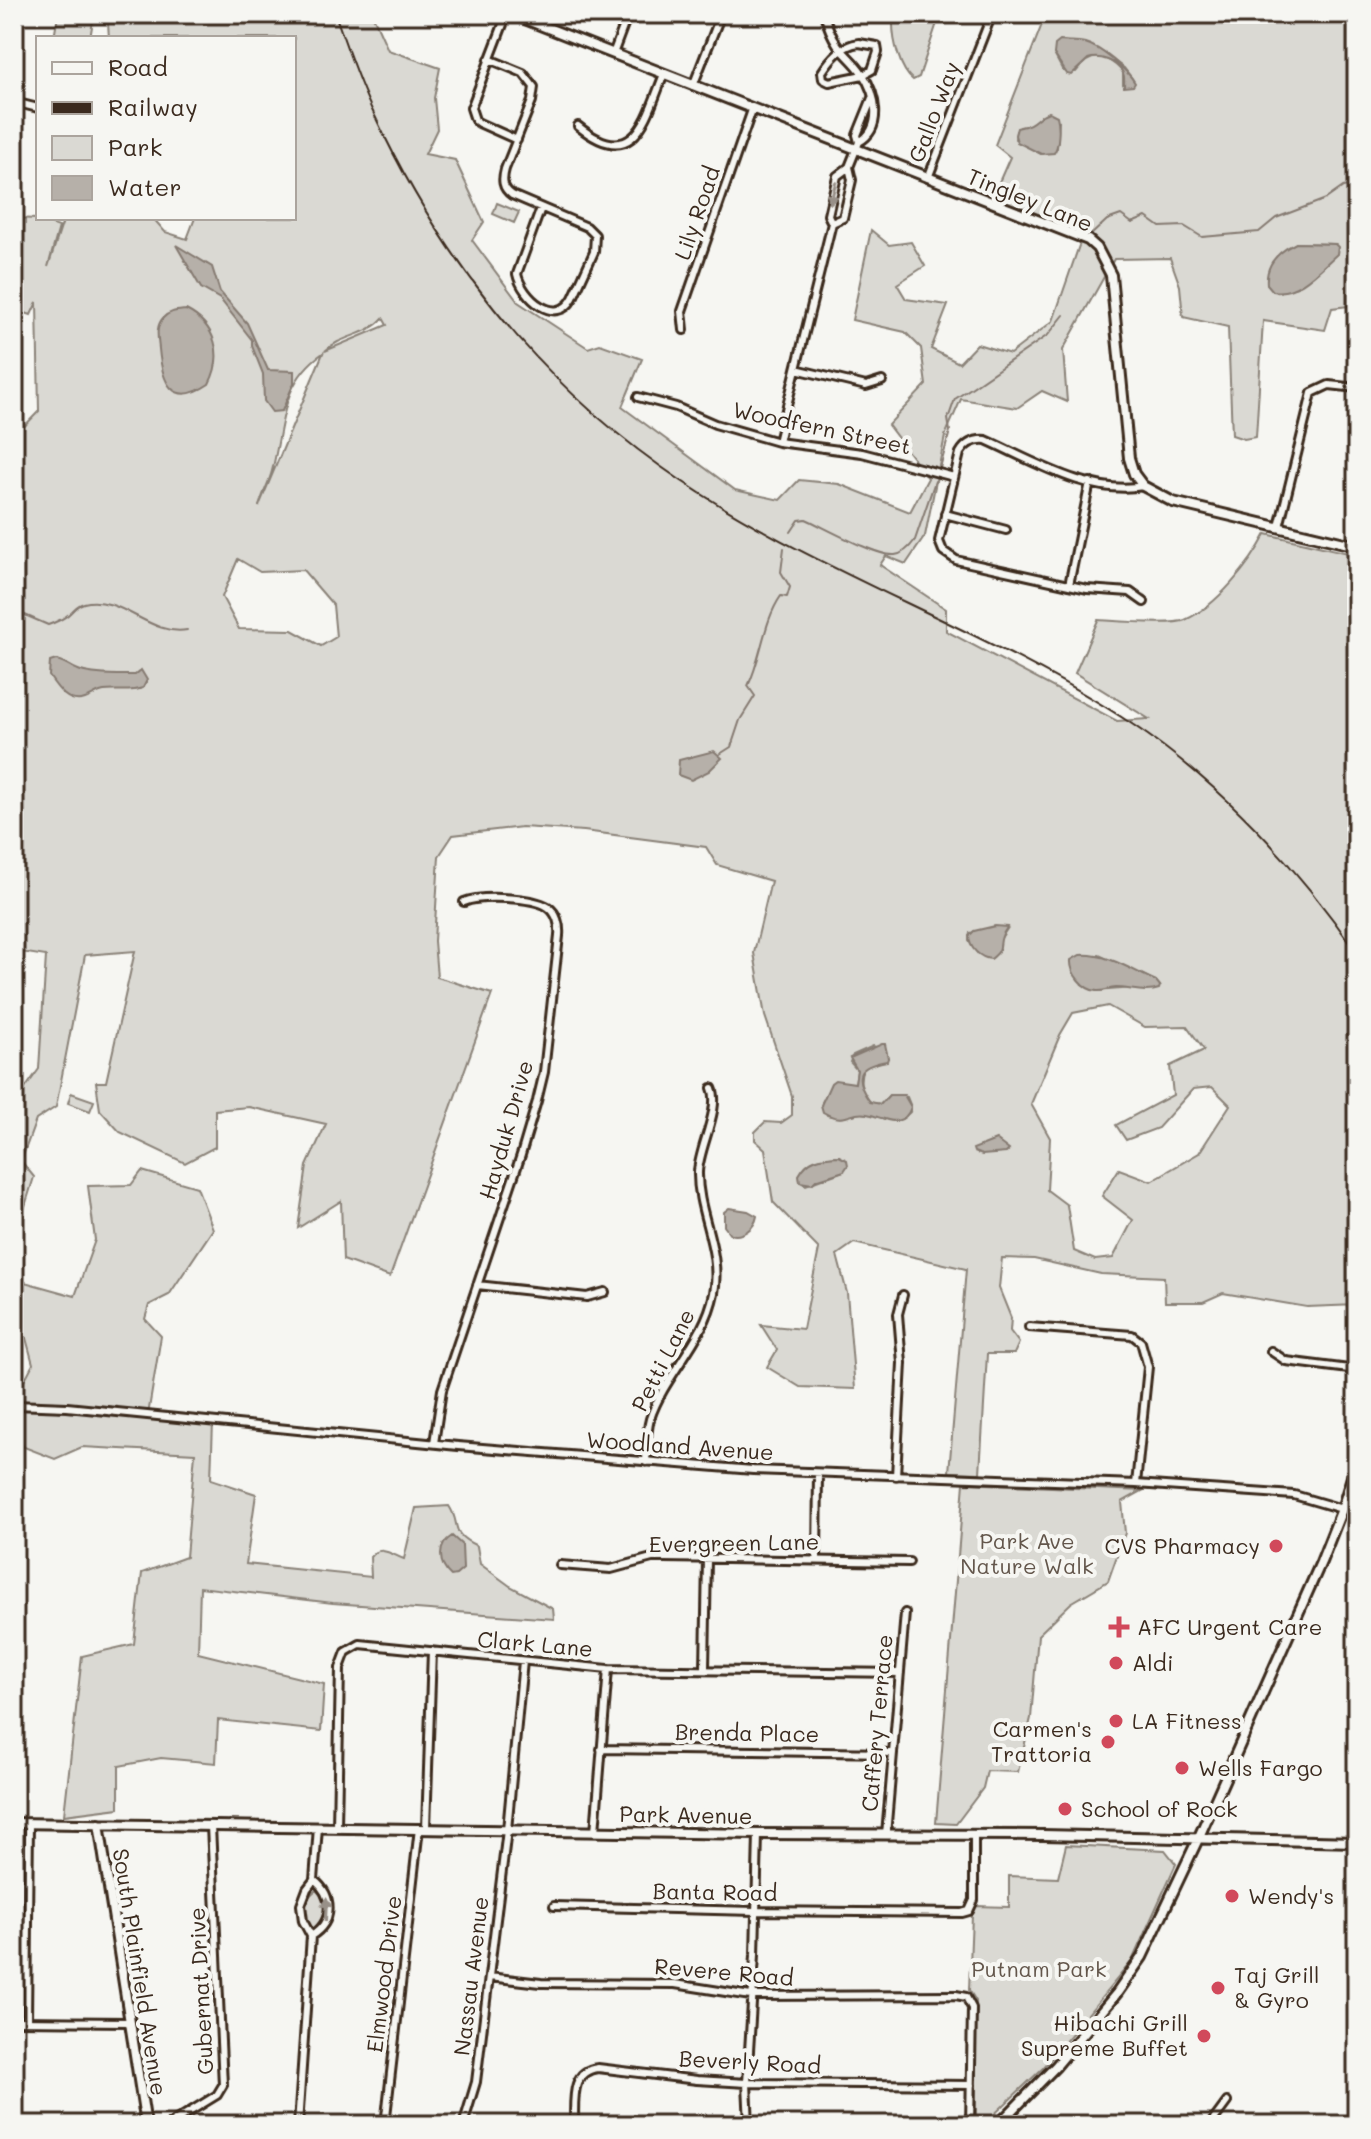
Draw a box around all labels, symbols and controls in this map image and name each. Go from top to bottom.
legend [36,36,296,220]
text: Road [108,51,168,82]
street label: Gallo Way [901,57,966,166]
text: Railway [108,91,198,122]
text: Park [108,131,162,162]
street label: Tingley Lane [963,161,1097,238]
street label: Lily Road [667,162,726,263]
text: Water [108,171,182,202]
one-way arrow [827,180,839,205]
street label: Woodfern Street [730,394,914,461]
street label: Hayduk Drive [472,1057,539,1203]
street label: Petti Lane [624,1304,701,1416]
street label: Woodland Avenue [585,1424,775,1467]
park label: Park Ave Nature Walk [960,1526,1094,1580]
street label: Evergreen Lane [649,1527,819,1558]
place label: CVS Pharmacy [1104,1531,1260,1560]
marker: CVS Pharmacy [1267,1537,1285,1555]
place label: AFC Urgent Care [1137,1612,1322,1641]
marker: AFC Urgent Care [1108,1616,1130,1638]
street label: Clark Lane [476,1624,594,1663]
street label: Caffery Terrace [854,1633,899,1813]
place label: Aldi [1132,1648,1173,1677]
marker: Aldi [1107,1654,1125,1672]
place label: LA Fitness [1132,1706,1242,1735]
marker: LA Fitness [1107,1712,1125,1730]
place label: Carmen's Trattoria [991,1714,1092,1768]
street label: Brenda Place [675,1717,819,1748]
marker: Carmen's Trattoria [1099,1733,1117,1751]
place label: Wells Fargo [1198,1753,1323,1782]
marker: Wells Fargo [1173,1759,1191,1777]
place label: School of Rock [1081,1794,1238,1823]
street label: Park Avenue [619,1799,753,1830]
marker: School of Rock [1056,1800,1074,1818]
street label: South Plainfield Avenue [107,1846,174,2098]
street label: Banta Road [652,1876,778,1907]
place label: Wendy's [1248,1881,1334,1910]
marker: Wendy's [1223,1887,1241,1905]
street label: Elmwood Drive [359,1894,408,2054]
street label: Nassau Avenue [446,1895,495,2057]
one-way arrow [320,1896,333,1921]
street label: Gubernat Drive [182,1906,219,2076]
street label: Revere Road [653,1951,795,1992]
park label: Putnam Park [971,1954,1107,1983]
place label: Taj Grill & Gyro [1234,1960,1320,2014]
marker: Taj Grill & Gyro [1209,1979,1227,1997]
place label: Hibachi Grill Supreme Buffet [1021,2008,1188,2062]
marker: Hibachi Grill Supreme Buffet [1195,2027,1213,2045]
street label: Beverly Road [678,2043,822,2080]

